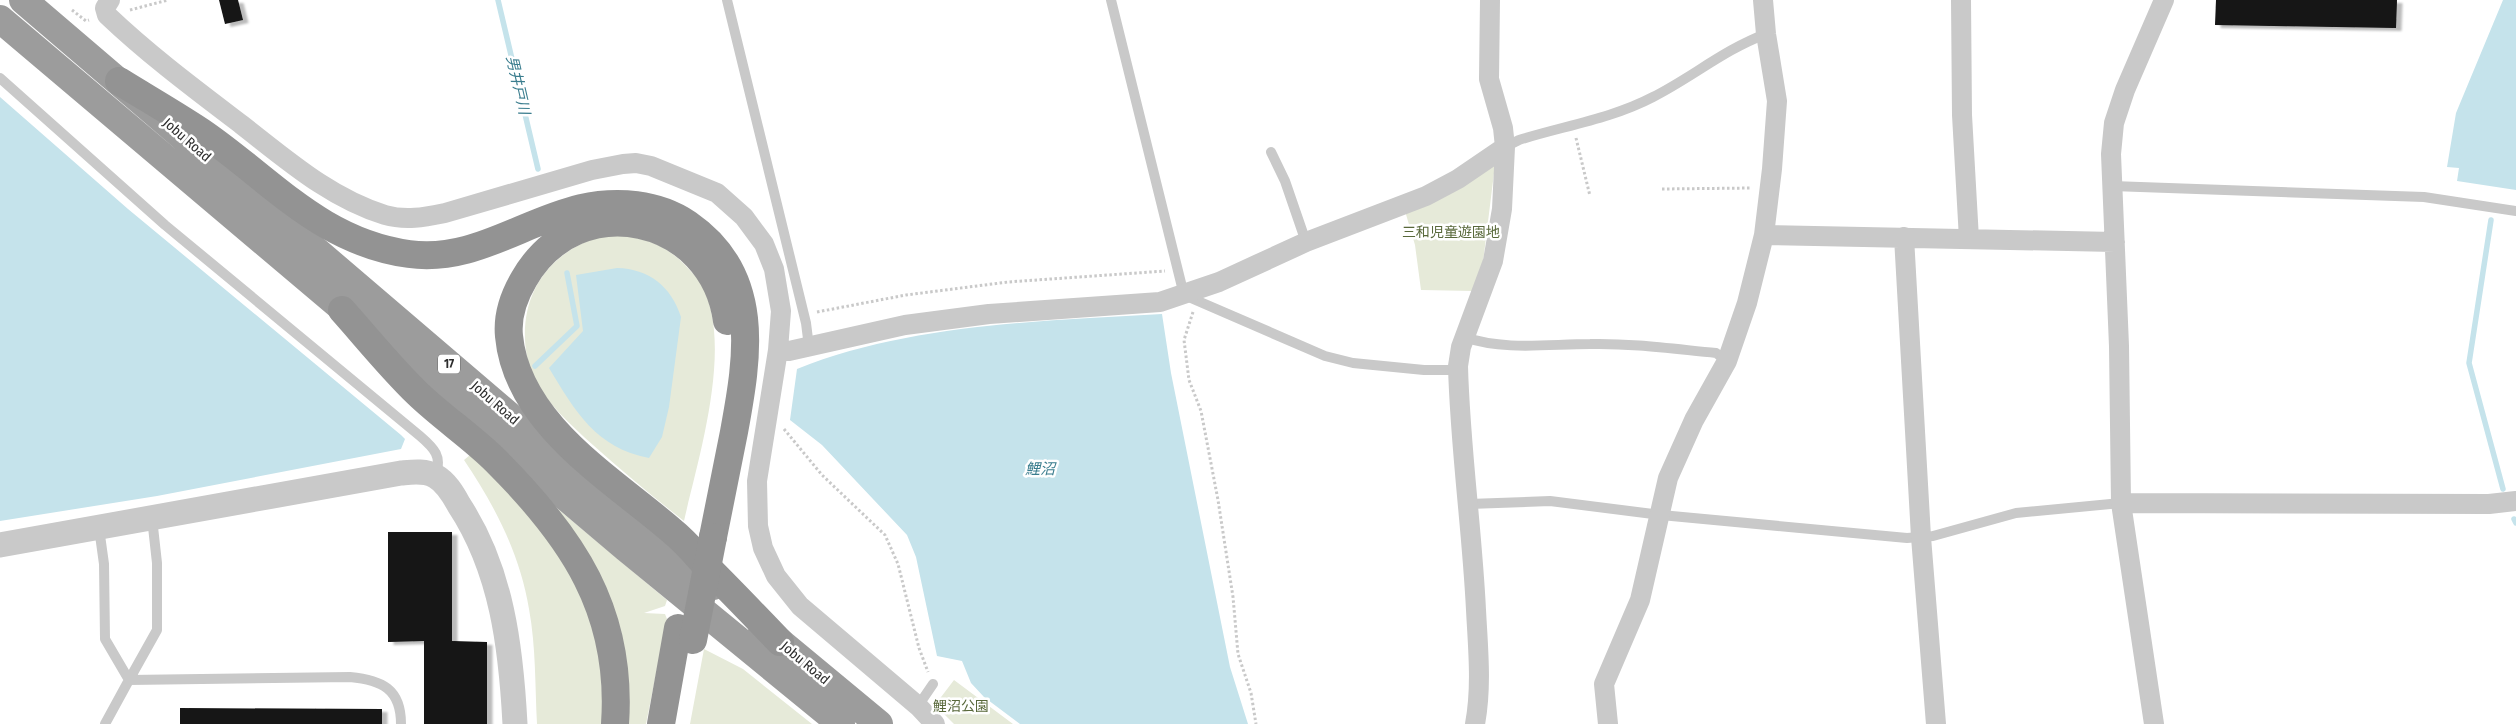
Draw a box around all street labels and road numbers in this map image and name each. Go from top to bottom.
street label: Jobu Road [159,114,215,166]
road number: 17 [438,354,460,374]
street label: Jobu Road [467,377,523,429]
street label: Jobu Road [777,638,833,688]

